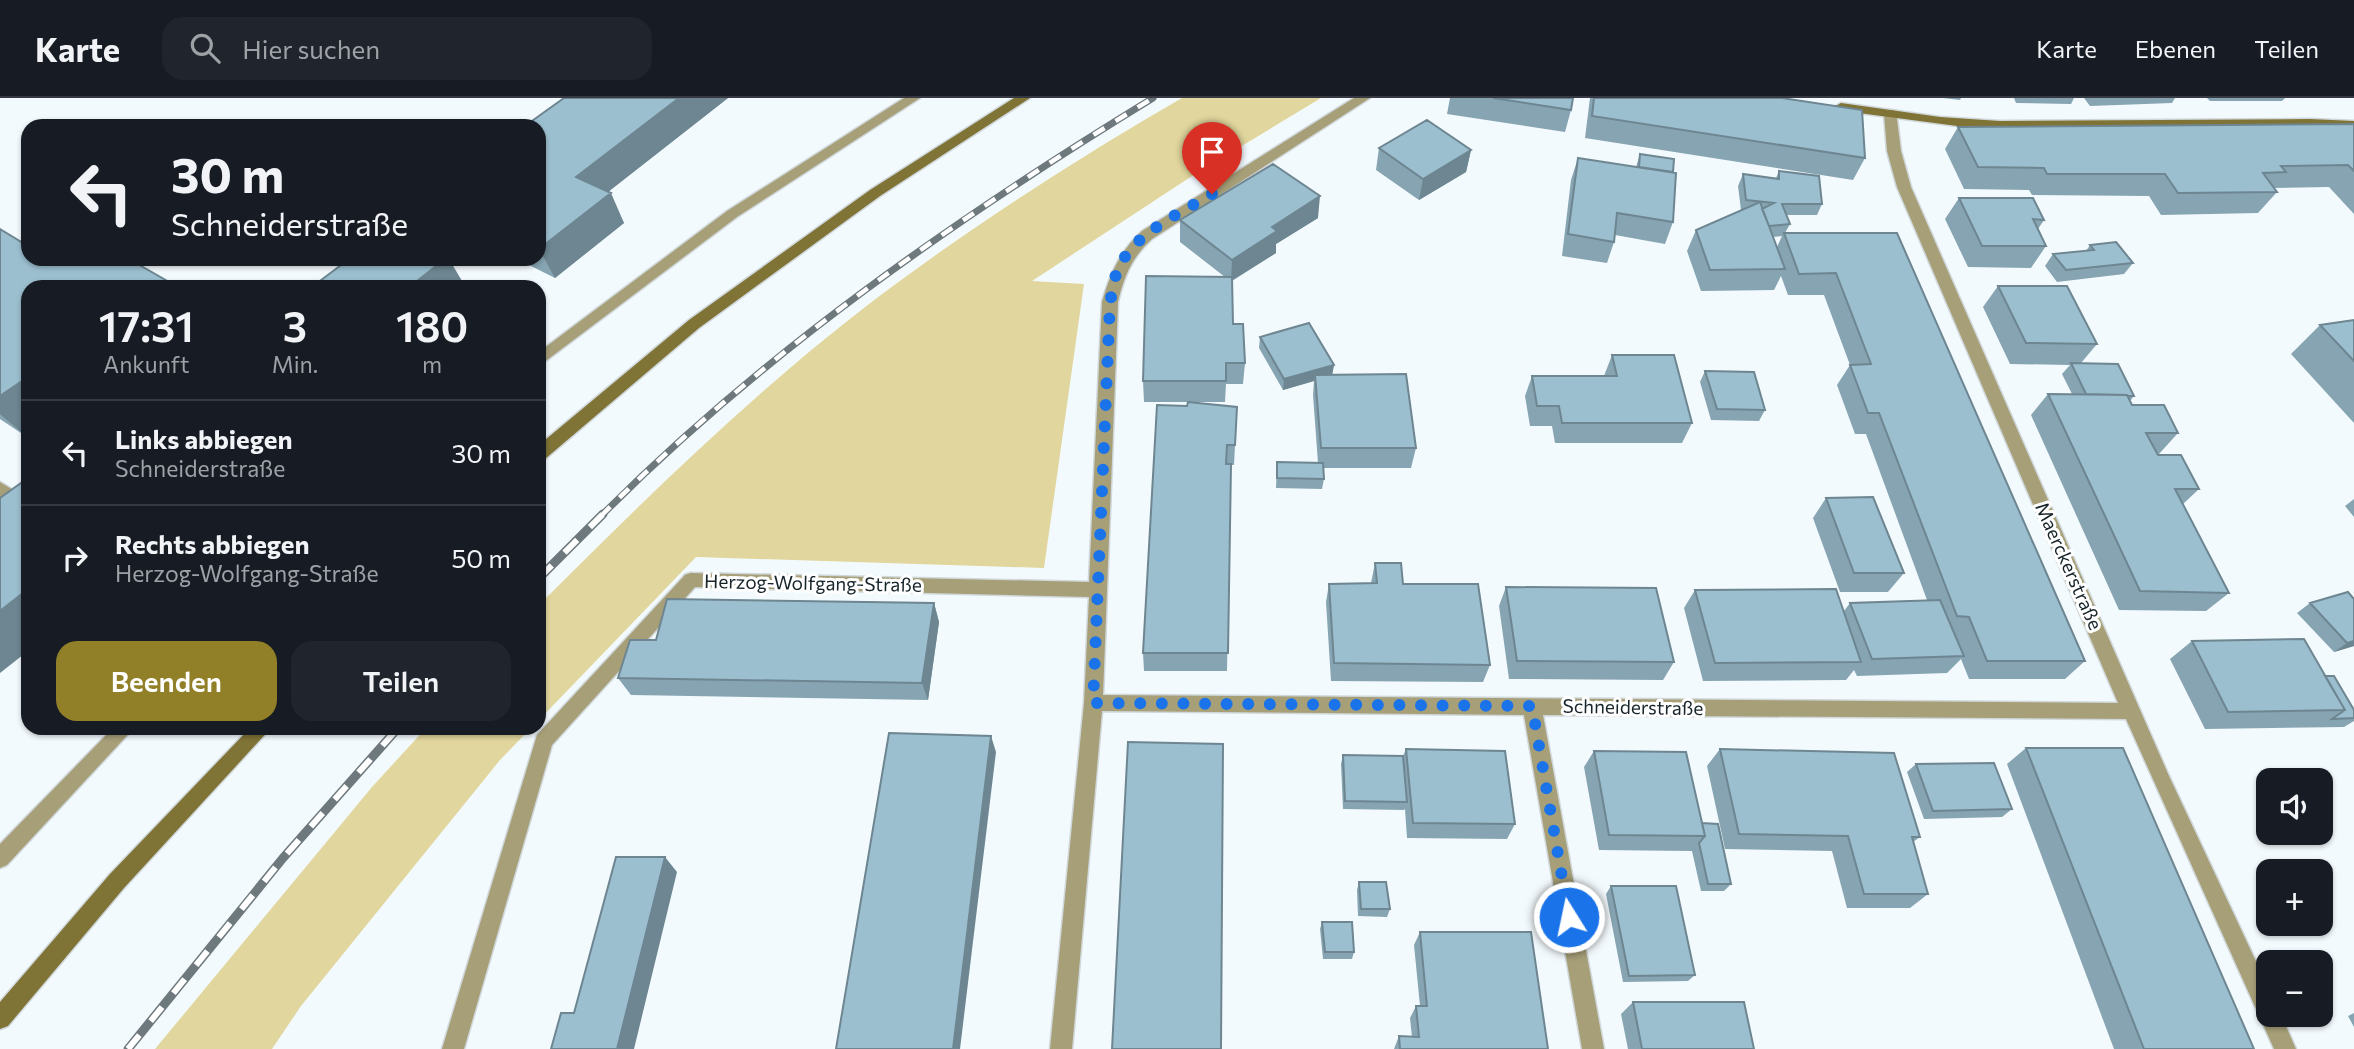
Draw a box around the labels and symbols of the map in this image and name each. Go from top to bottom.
pin [1182,122,1242,194]
street label: Maerckerstraße [2031,499,2108,633]
street label: Herzog-Wolfgang-Straße [704,569,922,596]
street label: Schneiderstraße [1562,694,1704,719]
position arrow [1532,880,1606,954]

